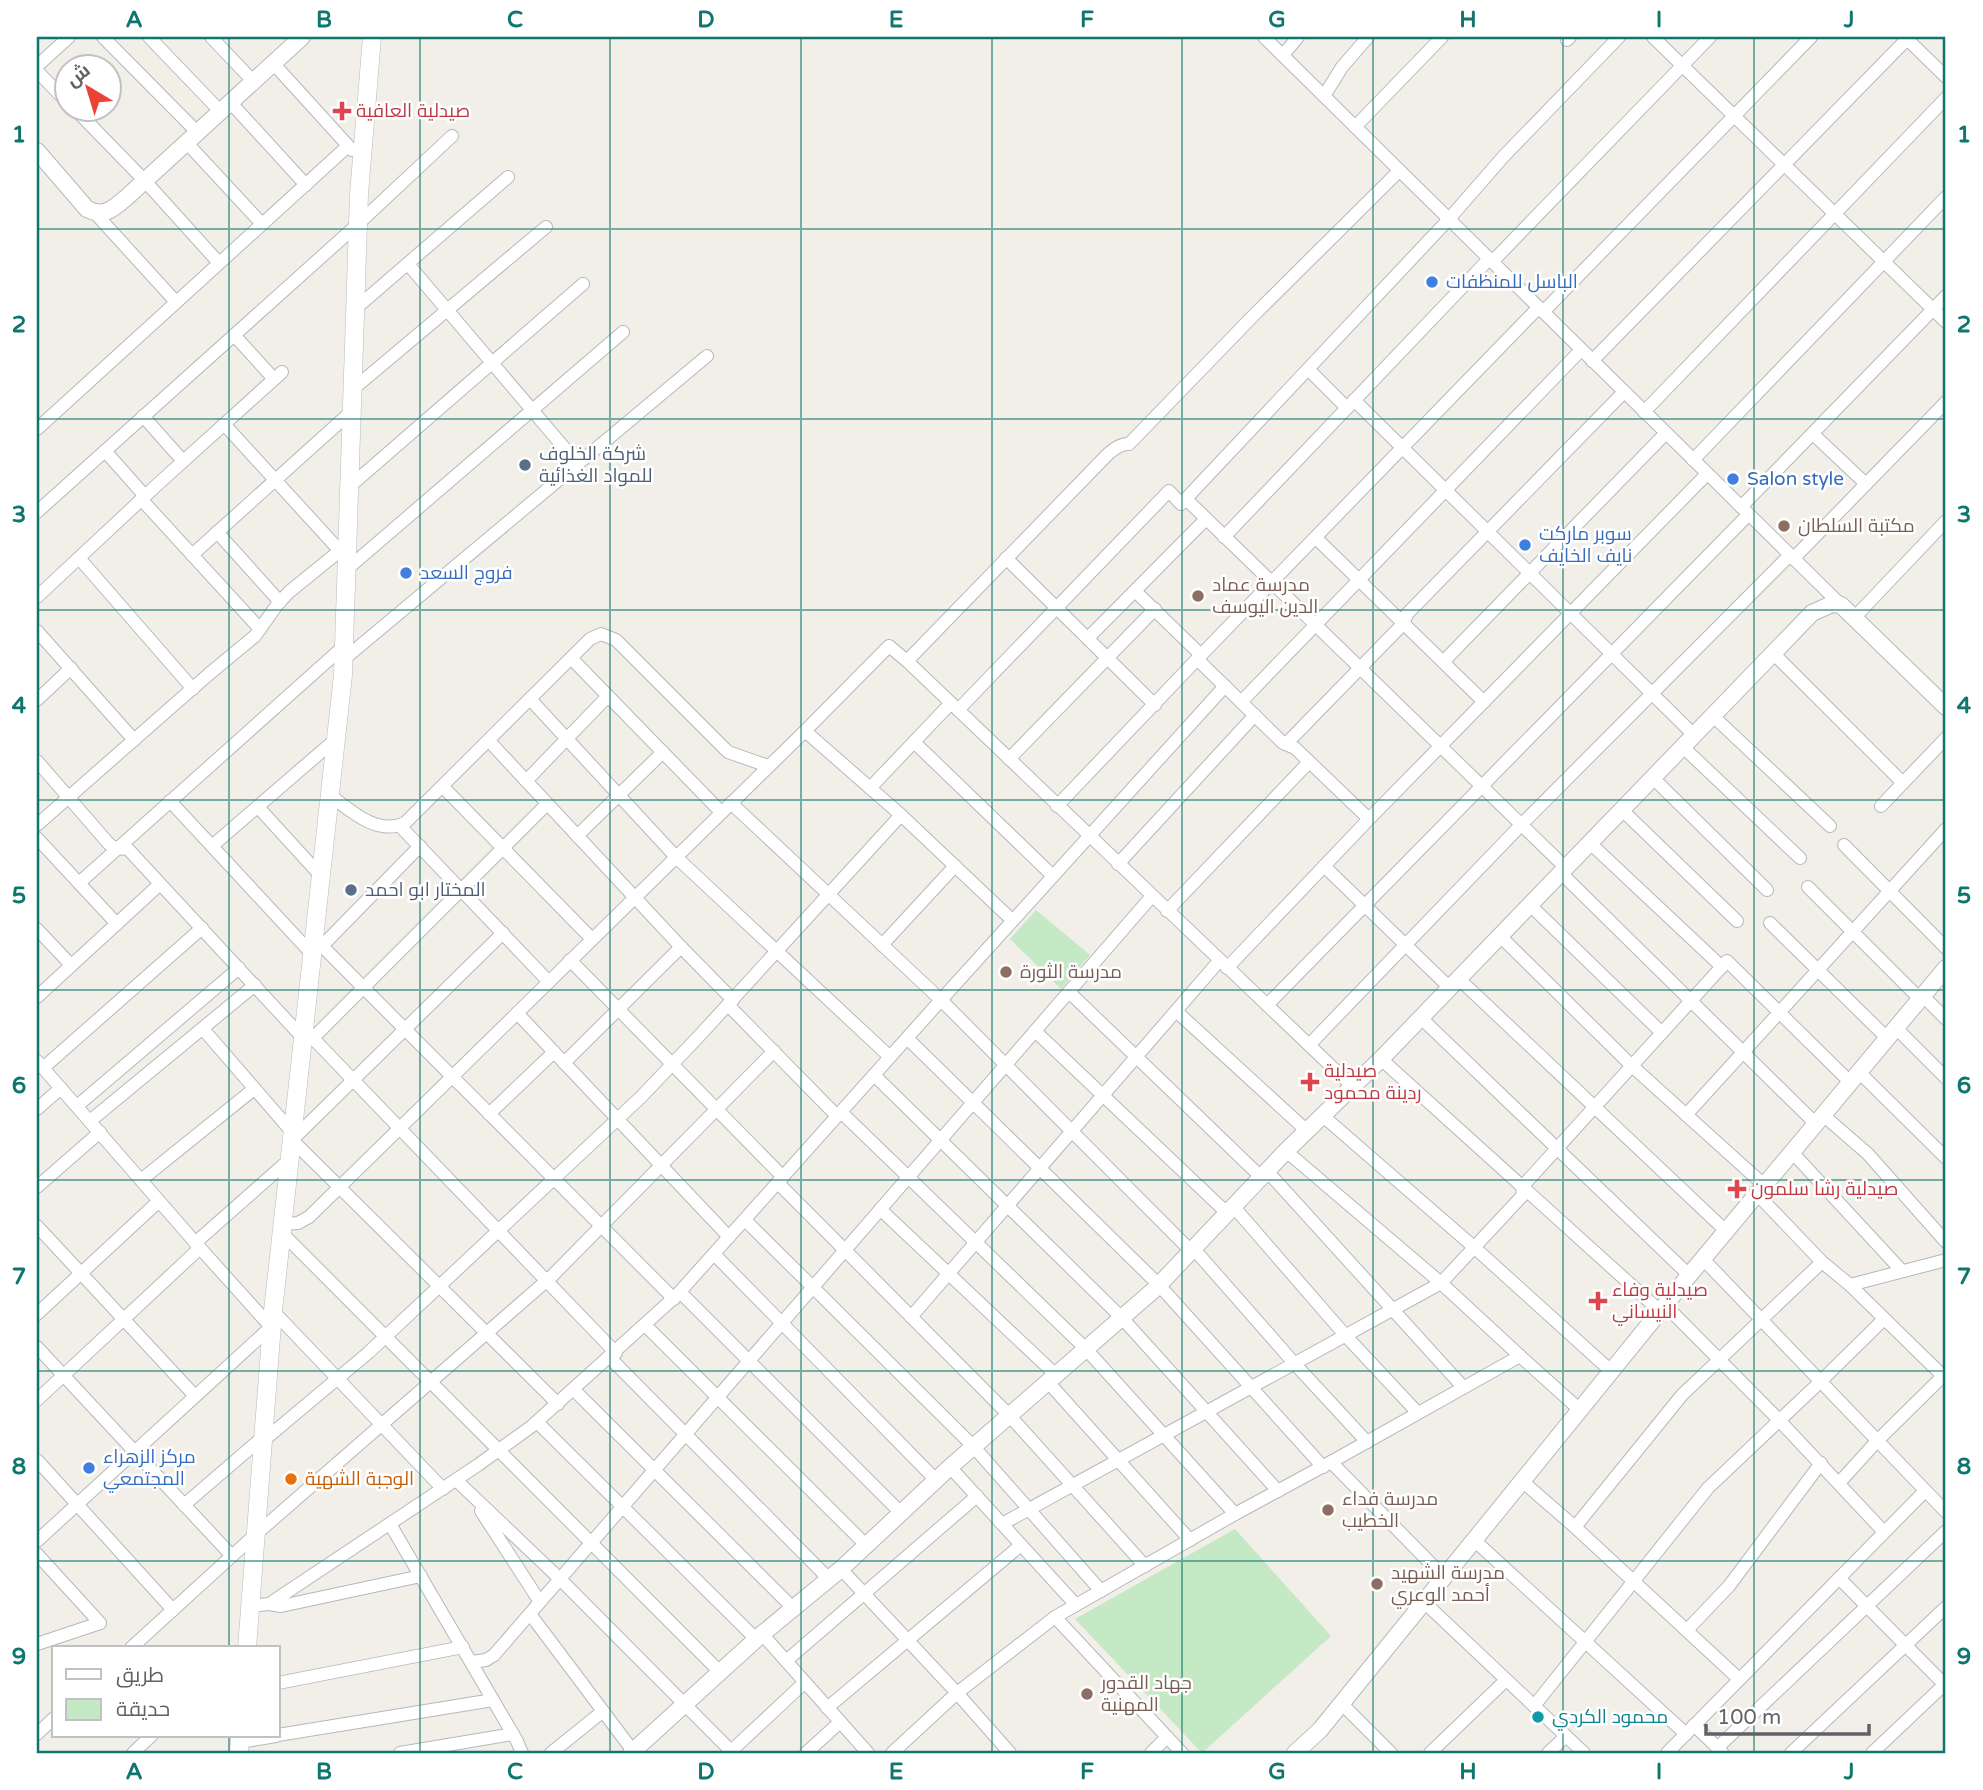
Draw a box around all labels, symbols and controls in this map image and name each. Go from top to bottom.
text: A [125,6,143,34]
text: B [316,6,332,34]
text: C [507,6,523,34]
text: D [697,6,715,34]
text: E [889,6,903,34]
text: F [1080,6,1094,34]
text: G [1268,6,1286,34]
text: H [1459,6,1477,34]
text: I [1656,6,1662,34]
text: J [1843,6,1854,34]
north arrow [52,52,122,122]
text: ش [62,59,95,92]
place label: صيدلية العافية [356,100,470,122]
marker: صيدلية العافية [334,103,350,119]
text: 1 [12,121,26,149]
text: 1 [1957,121,1971,149]
place label: الباسل للمنظفات [1446,271,1578,293]
marker: الباسل للمنظفات [1424,274,1440,290]
text: 2 [12,311,26,339]
text: 2 [1957,311,1971,339]
place label: شركة الخلوف للمواد الغذائية [539,443,652,487]
marker: شركة الخلوف للمواد الغذائية [517,457,533,473]
place label: Salon style [1747,468,1844,490]
marker: Salon style [1725,471,1741,487]
text: 3 [12,501,26,529]
text: 3 [1957,501,1971,529]
place label: مكتبة السلطان [1798,515,1915,537]
marker: مكتبة السلطان [1776,518,1792,534]
place label: سوبر ماركت نايف الخايف [1539,523,1632,567]
marker: سوبر ماركت نايف الخايف [1517,537,1533,553]
place label: فروج السعد [420,562,512,586]
marker: فروج السعد [398,565,414,581]
place label: مدرسة عماد الدين اليوسف [1212,574,1318,618]
marker: مدرسة عماد الدين اليوسف [1190,588,1206,604]
text: 4 [12,692,27,720]
text: 4 [1957,692,1972,720]
place label: المختار ابو احمد [365,879,486,901]
text: 5 [12,882,26,910]
marker: المختار ابو احمد [343,882,359,898]
text: 5 [1957,882,1971,910]
place label: مدرسة الثورة [1020,961,1122,983]
marker: مدرسة الثورة [998,964,1014,980]
place label: صيدلية ردينة محمود [1324,1060,1421,1104]
text: 6 [12,1072,26,1100]
text: 6 [1957,1072,1971,1100]
marker: صيدلية ردينة محمود [1302,1074,1318,1090]
place label: صيدلية رشا سلمون [1751,1178,1898,1200]
marker: صيدلية رشا سلمون [1729,1181,1745,1197]
text: 7 [12,1263,26,1291]
text: 7 [1957,1263,1971,1291]
place label: صيدلية وفاء النيساني [1612,1279,1708,1326]
marker: صيدلية وفاء النيساني [1590,1293,1606,1309]
place label: مركز الزهراء المجتمعي [103,1446,196,1493]
text: 8 [12,1453,26,1481]
text: 8 [1957,1453,1971,1481]
marker: مركز الزهراء المجتمعي [81,1460,97,1476]
place label: الوجبة الشهية [305,1468,414,1490]
marker: الوجبة الشهية [283,1471,299,1487]
place label: مدرسة فداء الخطيب [1342,1488,1438,1532]
marker: مدرسة فداء الخطيب [1320,1502,1336,1518]
place label: مدرسة الشهيد أحمد الوعري [1391,1562,1505,1609]
marker: مدرسة الشهيد أحمد الوعري [1369,1576,1385,1592]
text: 9 [12,1643,26,1671]
text: 9 [1957,1643,1971,1671]
legend [52,1646,280,1738]
text: طريق [116,1663,164,1688]
place label: جهاد القدور المهنية [1100,1672,1192,1716]
marker: جهاد القدور المهنية [1079,1686,1095,1702]
scale bar [1706,1692,1869,1736]
text: حديقة [116,1697,170,1722]
text: 100 m [1717,1705,1781,1730]
place label: محمود الكردي [1552,1706,1668,1731]
marker: محمود الكردي [1530,1709,1546,1725]
text: A [125,1758,143,1786]
text: B [316,1758,332,1786]
text: C [507,1758,523,1786]
text: D [697,1758,715,1786]
text: E [889,1758,903,1786]
text: F [1080,1758,1094,1786]
text: G [1268,1758,1286,1786]
text: H [1459,1758,1477,1786]
text: I [1656,1758,1662,1786]
text: J [1843,1758,1854,1786]

